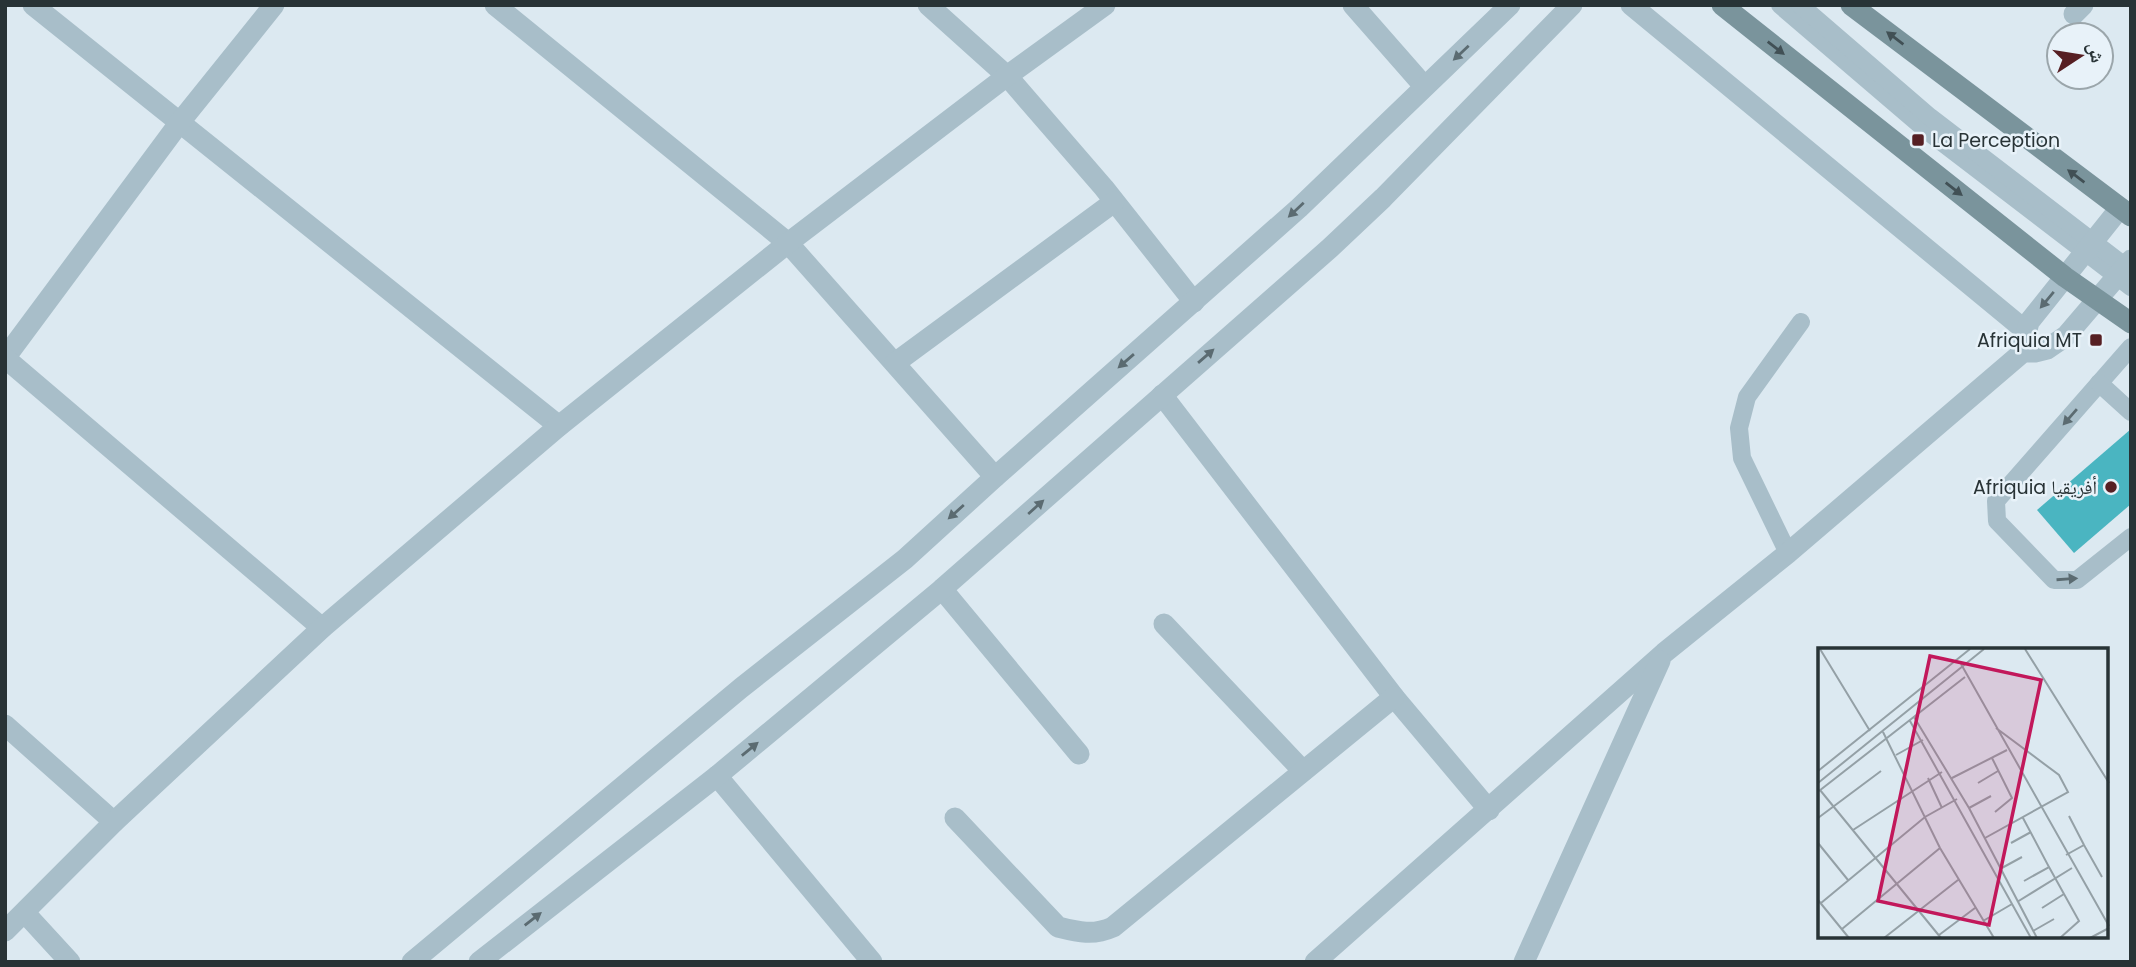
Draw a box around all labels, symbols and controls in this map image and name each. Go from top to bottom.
north arrow [2045,21,2115,91]
one-way arrow [1886,31,1904,46]
one-way arrow [1766,40,1784,55]
text: ش [2081,40,2111,65]
one-way arrow [1453,44,1470,60]
place label: La Perception [1932,127,2060,154]
marker: La Perception [1910,132,1926,148]
one-way arrow [2067,169,2085,183]
one-way arrow [1946,181,1963,196]
one-way arrow [1287,202,1305,218]
one-way arrow [2039,291,2054,309]
place label: Afriquia MT [1977,327,2082,354]
marker: Afriquia MT [2088,332,2104,348]
one-way arrow [1198,349,1215,364]
one-way arrow [1117,353,1135,369]
one-way arrow [2063,408,2078,425]
place label: Afriquia أفريقيا [1973,474,2097,501]
marker: Afriquia أفريقيا [2103,479,2119,495]
one-way arrow [1027,499,1044,515]
one-way arrow [948,504,965,520]
one-way arrow [2056,573,2078,584]
inset map [1818,648,2108,939]
one-way arrow [741,741,759,756]
one-way arrow [523,912,541,927]

